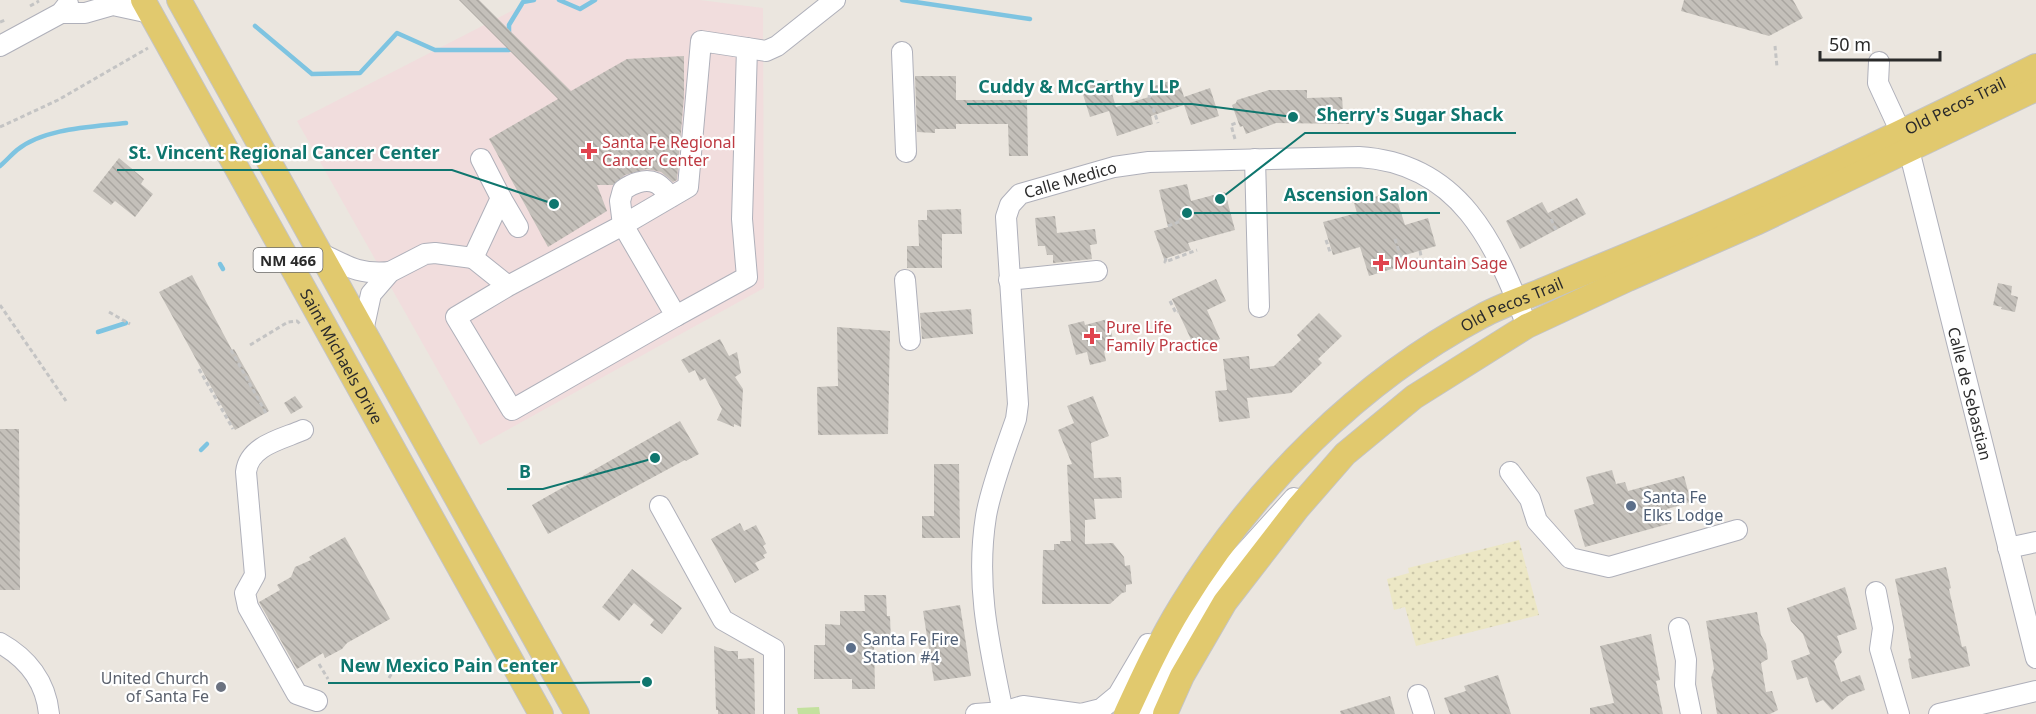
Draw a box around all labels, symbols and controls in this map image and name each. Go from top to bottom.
scale bar [1820,24,1940,62]
text: 50 m [1829,32,1871,56]
callout: Cuddy & McCarthy LLP [967,68,1192,104]
street label: Old Pecos Trail [1901,72,2010,140]
text: Cuddy & McCarthy LLP [978,74,1180,98]
callout: Sherry's Sugar Shack [1305,97,1516,133]
text: Sherry's Sugar Shack [1317,102,1504,126]
place label: Santa Fe Regional Cancer Center [602,131,736,171]
callout: St. Vincent Regional Cancer Center [117,134,452,170]
text: St. Vincent Regional Cancer Center [129,140,439,164]
marker: Santa Fe Regional Cancer Center [580,142,598,160]
street label: Calle Medico [1021,156,1119,203]
callout: Ascension Salon [1272,177,1440,213]
text: Ascension Salon [1284,182,1428,206]
road number: NM 466 [254,248,322,272]
place label: Mountain Sage [1394,252,1508,274]
marker: Mountain Sage [1372,254,1390,272]
street label: Old Pecos Trail [1456,272,1566,337]
street label: Saint Michaels Drive [295,285,388,428]
place label: Pure Life Family Practice [1106,316,1218,356]
street label: Calle de Sebastian [1943,325,1997,463]
marker: Pure Life Family Practice [1083,327,1101,345]
callout: B [507,453,543,489]
text: B [519,459,531,483]
place label: Santa Fe Elks Lodge [1643,486,1723,526]
marker: Santa Fe Elks Lodge [1624,499,1638,513]
place label: Santa Fe Fire Station #4 [863,628,959,668]
marker: Santa Fe Fire Station #4 [844,641,858,655]
callout: New Mexico Pain Center [328,647,570,683]
text: New Mexico Pain Center [340,653,558,677]
place label: United Church of Santa Fe [101,667,209,707]
marker: United Church of Santa Fe [214,680,228,694]

